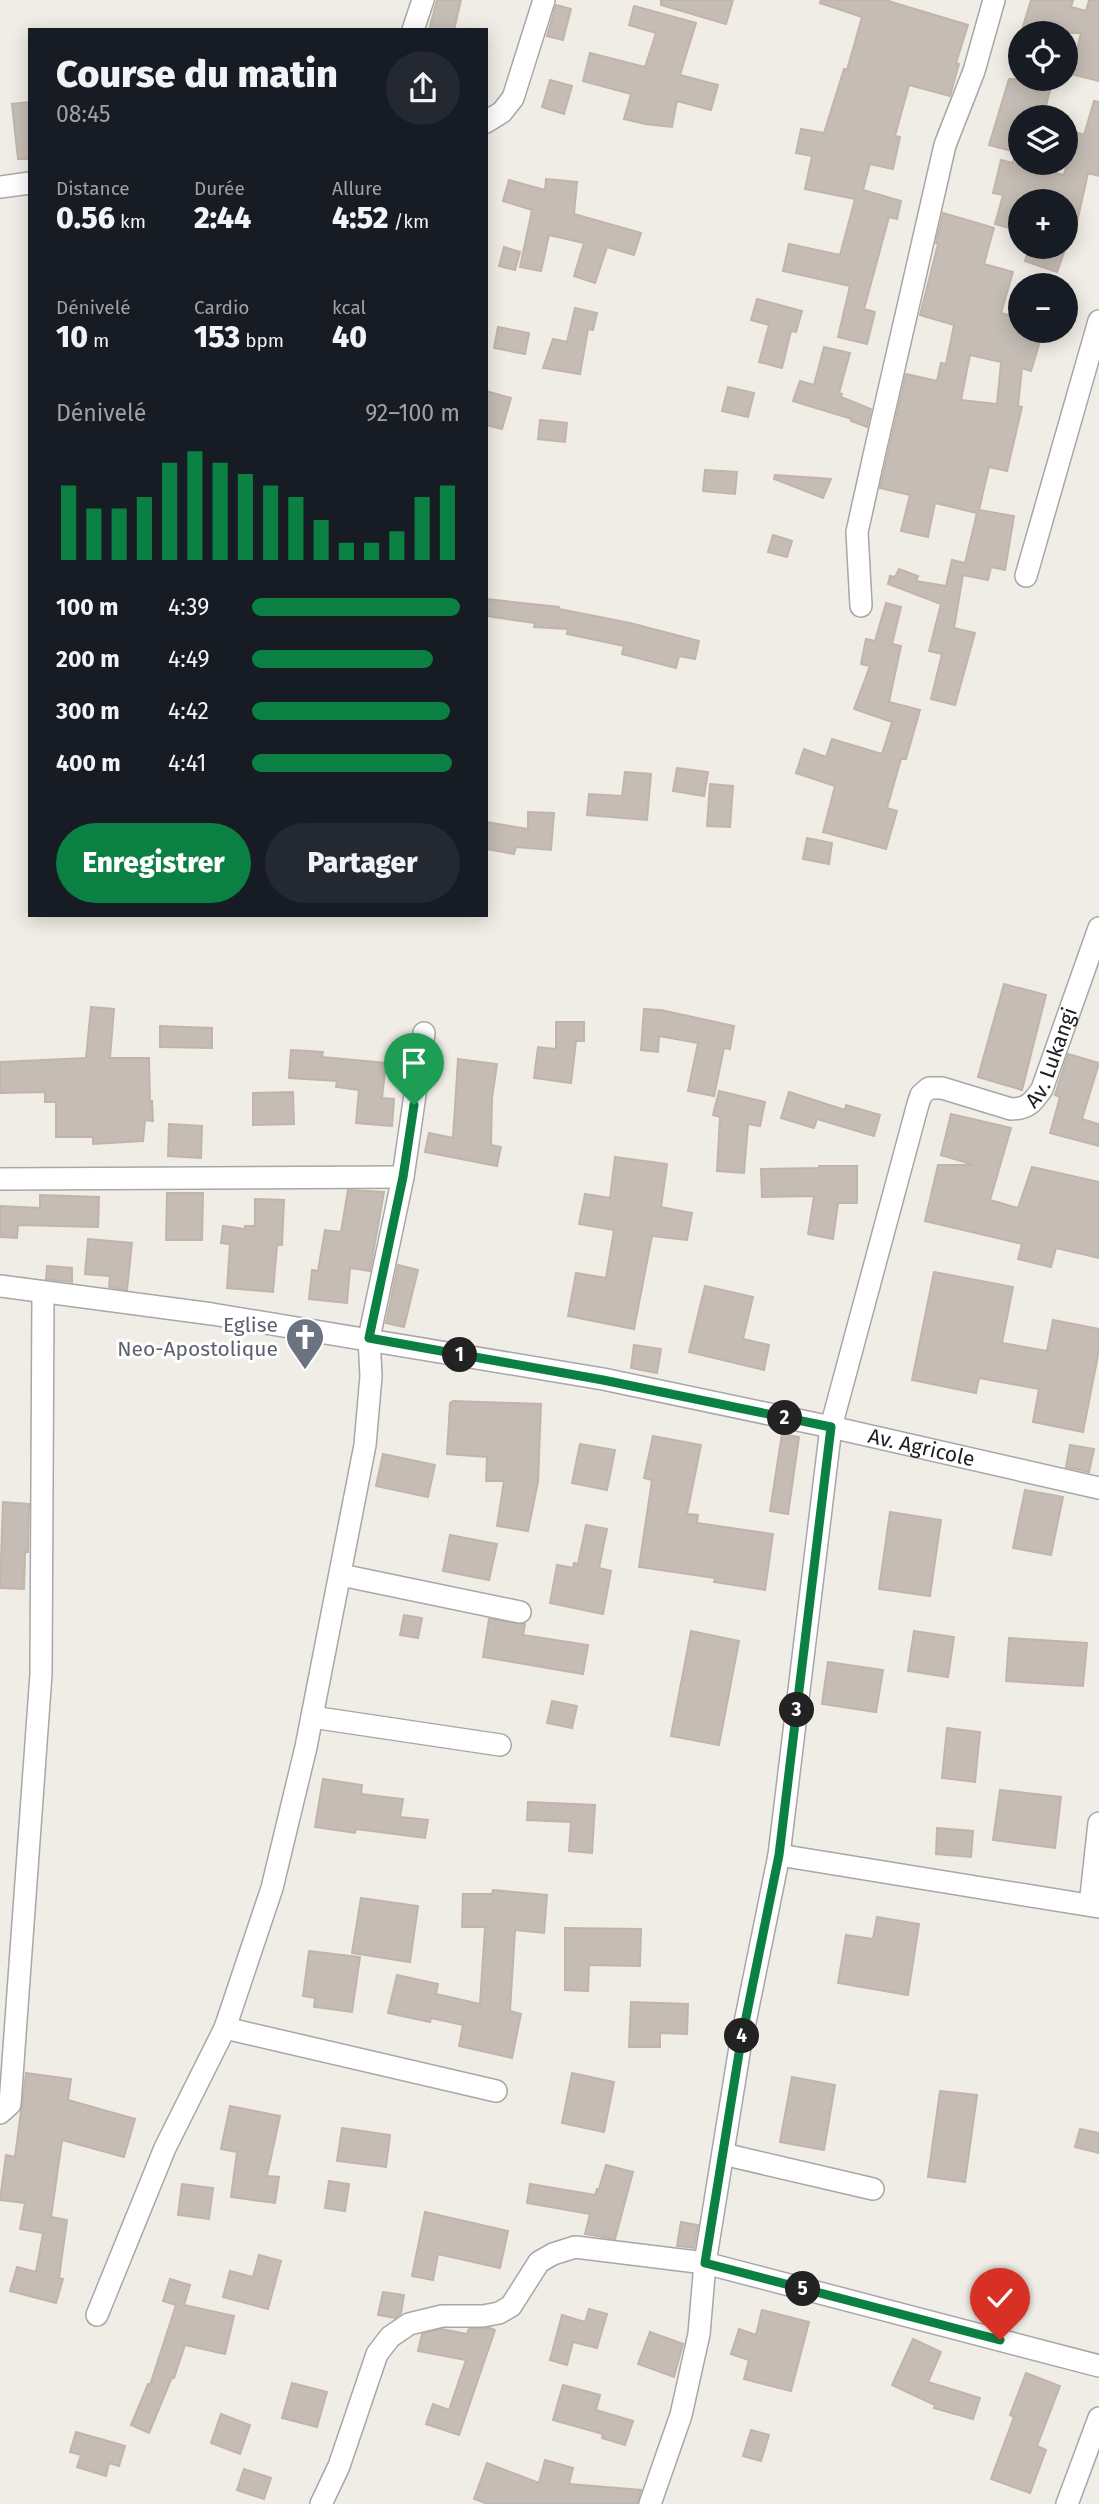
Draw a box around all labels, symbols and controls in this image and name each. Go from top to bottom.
map controls [1008,21,1078,343]
button: locate [1008,21,1078,91]
text: Course du matin [56,51,338,97]
button: share [386,51,460,125]
text: 08:45 [56,100,110,128]
button: layers [1008,105,1078,175]
text: Distance [56,177,130,200]
text: Durée [194,177,245,200]
text: Allure [332,177,382,200]
button: + [1008,189,1078,259]
text: 0.56 [56,200,115,236]
text: 2:44 [194,200,251,236]
text: 4:52 [332,200,388,236]
text: km [115,210,146,233]
text: /km [388,210,429,233]
button: − [1008,273,1078,343]
text: Dénivelé [56,296,131,319]
text: Cardio [194,296,249,319]
text: kcal [332,296,366,319]
text: 10 [56,319,88,355]
text: 153 [194,319,240,355]
text: 40 [332,319,367,355]
text: m [88,329,109,352]
text: bpm [240,329,284,352]
text: Dénivelé [56,399,146,427]
text: 92–100 m [365,399,460,427]
text: 100 m [56,593,118,621]
text: 4:39 [168,593,209,621]
text: 200 m [56,645,120,673]
text: 4:49 [168,645,210,673]
text: 300 m [56,697,120,725]
text: 4:42 [168,697,209,725]
text: 400 m [56,749,121,777]
text: 4:41 [168,749,207,777]
button: Enregistrer [56,823,251,903]
button: Partager [265,823,460,903]
street label: Av. Lukangi [1020,1004,1083,1113]
pin [384,1033,444,1105]
icon: arrive [395,1044,433,1082]
place label: Eglise Neo-Apostolique [117,1312,278,1362]
church icon: Eglise Neo-Apostolique [284,1316,326,1371]
pin: 1 [442,1338,477,1372]
text: 1 [455,1343,464,1366]
pin: 2 [768,1400,802,1436]
text: 2 [780,1406,789,1429]
street label: Av. Agricole [866,1423,977,1472]
pin: 3 [780,1692,814,1728]
text: 3 [792,1698,801,1721]
pin: 4 [724,2018,760,2054]
text: 4 [736,2024,747,2047]
pin [970,2268,1030,2340]
pin: 5 [786,2272,820,2306]
text: 5 [797,2277,808,2300]
icon: check [981,2279,1019,2317]

